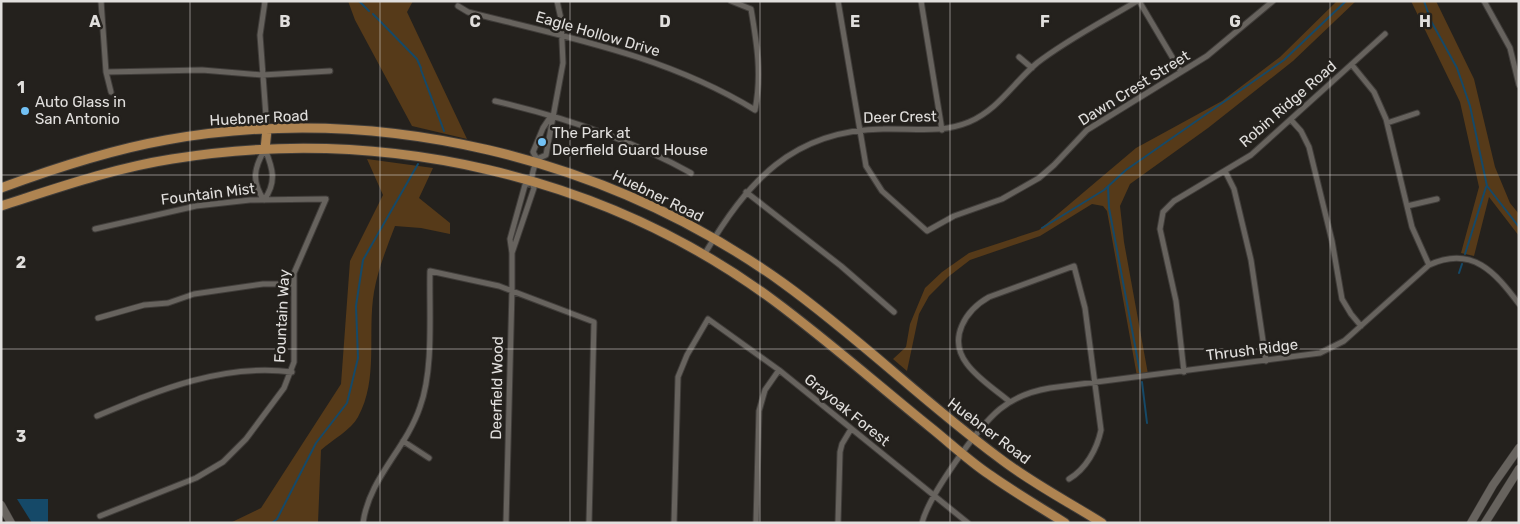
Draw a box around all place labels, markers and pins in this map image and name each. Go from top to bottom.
place label: Auto Glass in San Antonio [35,93,126,128]
marker: Auto Glass in San Antonio [19,105,31,117]
place label: The Park at Deerfield Guard House [552,124,708,159]
marker: The Park at Deerfield Guard House [536,136,548,148]

